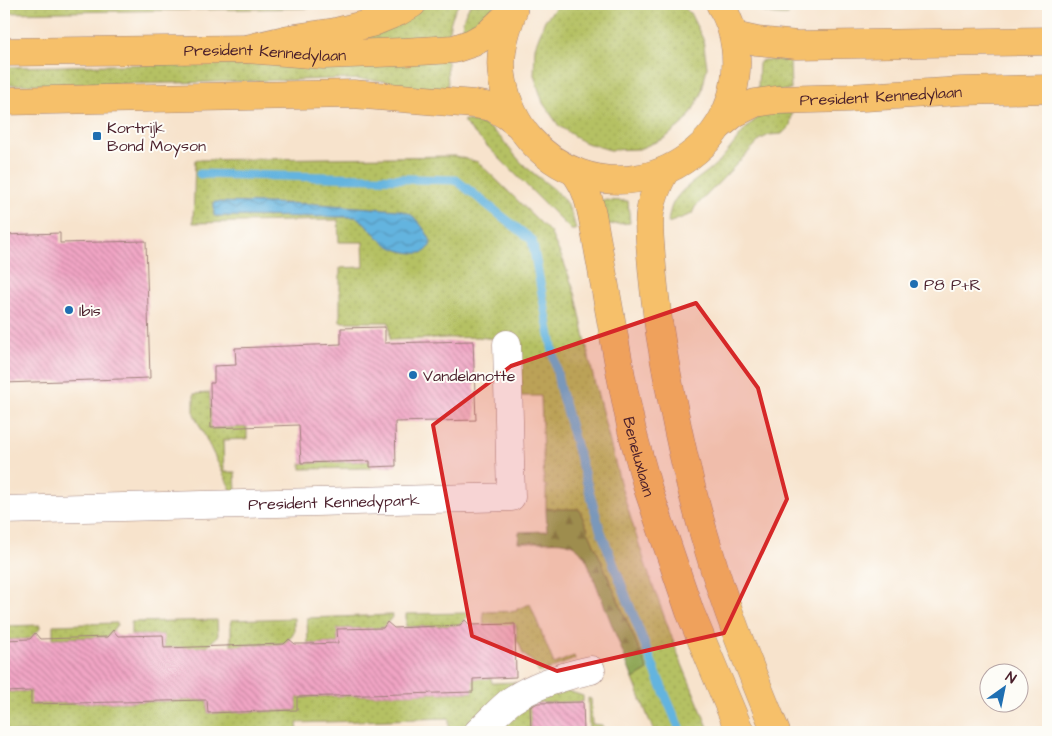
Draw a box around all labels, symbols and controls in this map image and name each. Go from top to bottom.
street label: President Kennedylaan [184,39,347,68]
street label: President Kennedylaan [799,81,963,111]
place label: Kortrijk Bond Moyson [107,117,206,158]
marker: Kortrijk Bond Moyson [91,130,103,142]
place label: P8 P+R [924,274,981,296]
marker: P8 P+R [908,278,920,290]
place label: Ibis [79,300,101,322]
marker: Ibis [63,304,75,316]
place label: Vandelanotte [423,365,516,387]
marker: Vandelanotte [407,369,419,381]
street label: Beneluxlaan [617,415,660,499]
street label: President Kennedypark [248,489,420,516]
north arrow [980,664,1030,714]
text: N [1001,667,1020,689]

